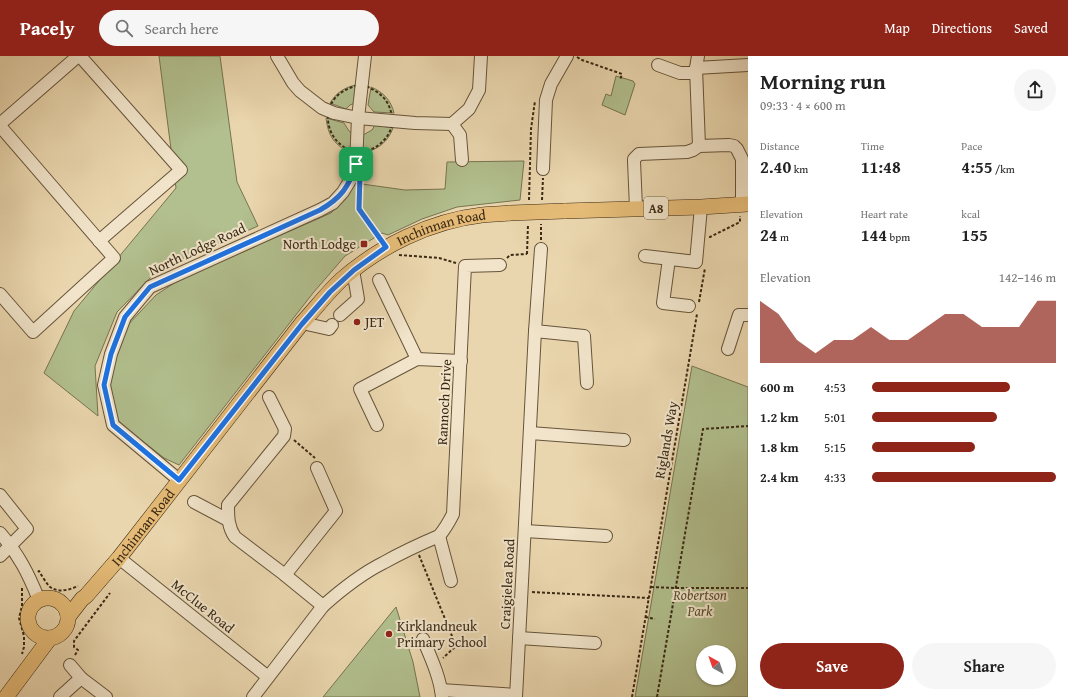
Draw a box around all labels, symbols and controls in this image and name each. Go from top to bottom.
search box [99,10,379,46]
text: Pacely [20,14,75,42]
icon: search [113,17,135,39]
text: Search here [145,18,219,39]
text: Map [884,18,910,38]
text: Directions [932,18,992,38]
text: Saved [1014,18,1048,38]
text: Morning run [760,65,886,97]
button: share [1014,69,1056,111]
text: 09:33 · 4 × 600 m [760,96,846,115]
text: Distance [760,138,799,154]
text: Time [861,138,884,154]
text: Pace [961,138,982,154]
pin [339,147,373,181]
icon: arrive [345,153,367,175]
text: 2.40 [760,154,791,179]
text: 11:48 [861,154,901,179]
text: 4:55 [961,154,993,179]
text: km [791,161,808,177]
text: /km [993,161,1015,177]
road number: A8 [644,197,668,219]
street label: Inchinnan Road [393,205,487,250]
text: Elevation [760,206,803,222]
text: Heart rate [861,206,908,222]
text: kcal [961,206,980,222]
street label: North Lodge Road [145,217,249,280]
text: 24 [760,222,778,247]
text: 144 [861,222,887,247]
text: 155 [961,222,988,247]
text: m [778,229,789,245]
text: bpm [887,229,910,245]
place label: North Lodge [283,234,356,254]
marker: North Lodge [359,239,369,249]
text: Elevation [760,268,811,287]
text: 142–146 m [999,268,1056,287]
place label: JET [363,312,384,332]
marker: JET [352,317,362,327]
street label: Rannoch Drive [432,358,456,445]
text: 600 m [760,378,794,397]
text: 4:53 [824,378,846,397]
street label: Riglands Way [649,400,683,480]
text: 1.2 km [760,408,799,427]
text: 5:01 [824,408,846,427]
text: 1.8 km [760,438,799,457]
text: 5:15 [824,438,846,457]
text: 2.4 km [760,468,799,487]
text: 4:33 [824,468,846,487]
street label: Inchinnan Road [107,484,180,570]
street label: Craigielea Road [495,538,519,630]
street label: McClue Road [167,574,239,638]
park label: Robertson Park [672,585,727,621]
place label: Kirklandneuk Primary School [397,616,487,652]
marker: Kirklandneuk Primary School [384,629,394,639]
button: Save [760,643,904,689]
button: Share [912,643,1056,689]
north arrow [696,645,736,685]
map controls [696,645,736,685]

